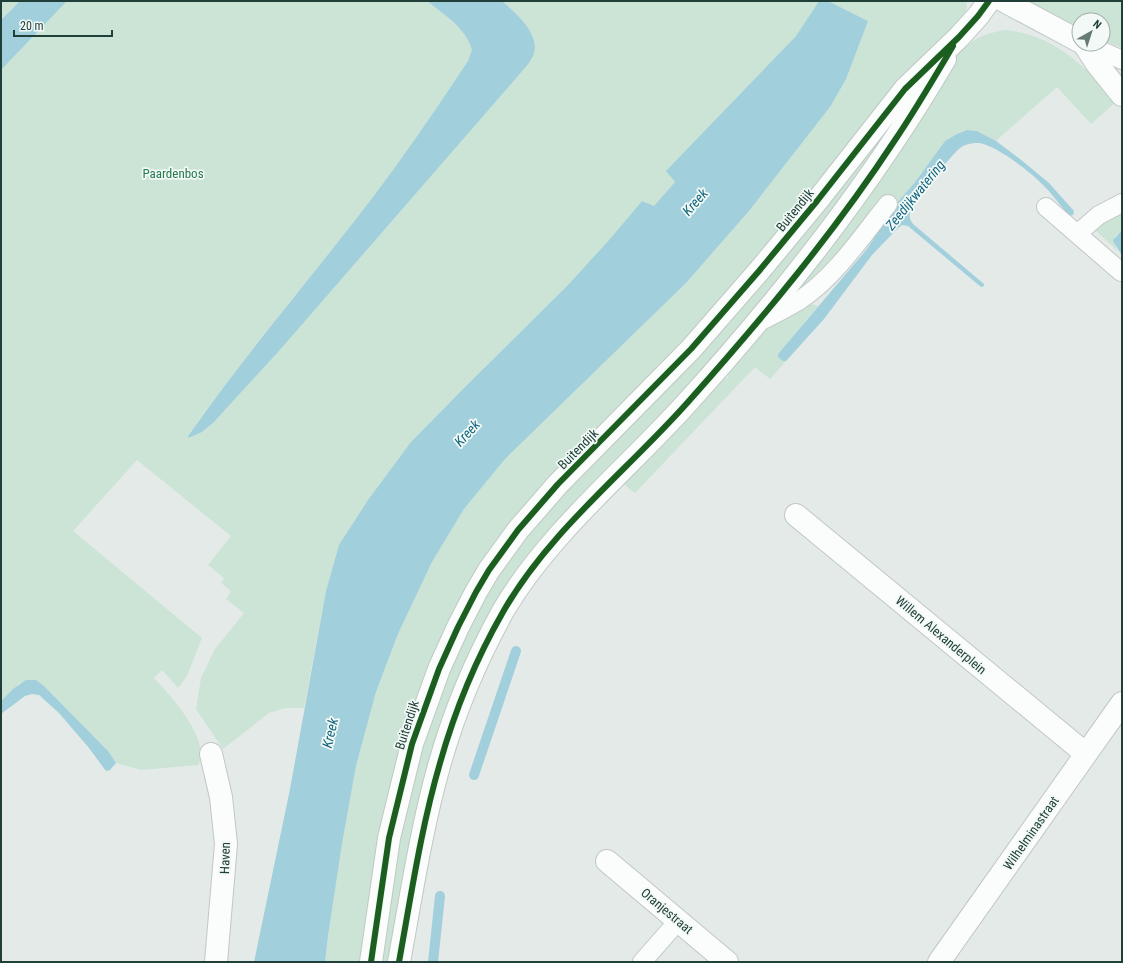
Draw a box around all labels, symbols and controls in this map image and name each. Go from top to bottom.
scale bar [14,12,112,38]
north arrow [1071,12,1111,52]
text: N [1090,17,1104,32]
text: 20 m [20,19,44,33]
water label: Zeedijkwatering [881,157,948,234]
park label: Paardenbos [142,166,204,181]
water label: Kreek [679,185,712,219]
street label: Buitendijk [773,185,817,234]
water label: Kreek [451,416,484,450]
street label: Buitendijk [555,426,601,472]
street label: Willem Alexanderplein [893,593,989,677]
street label: Buitendijk [392,698,422,751]
water label: Kreek [319,716,341,750]
street label: Wilhelminastraat [1000,793,1062,873]
street label: Haven [217,842,233,874]
street label: Oranjestraat [638,885,696,937]

